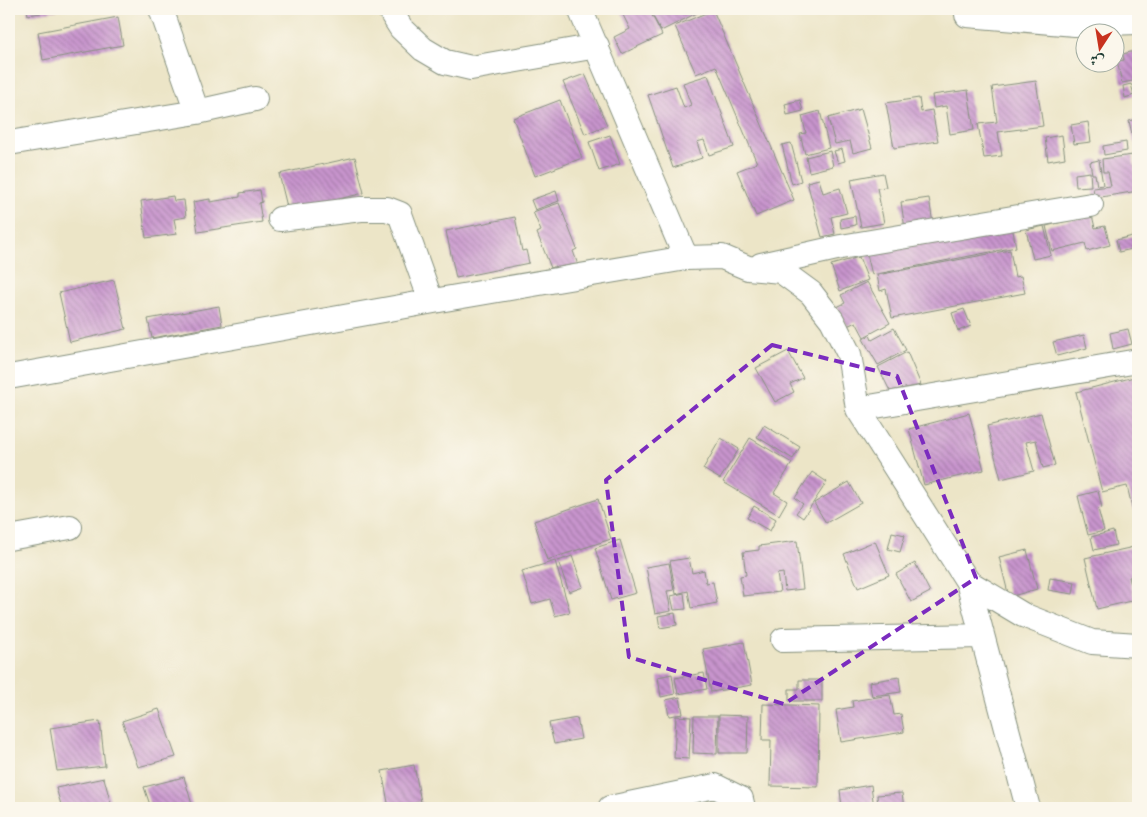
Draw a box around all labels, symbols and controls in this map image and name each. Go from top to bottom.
north arrow [1074,22,1124,72]
text: ش [1089,49,1106,71]

